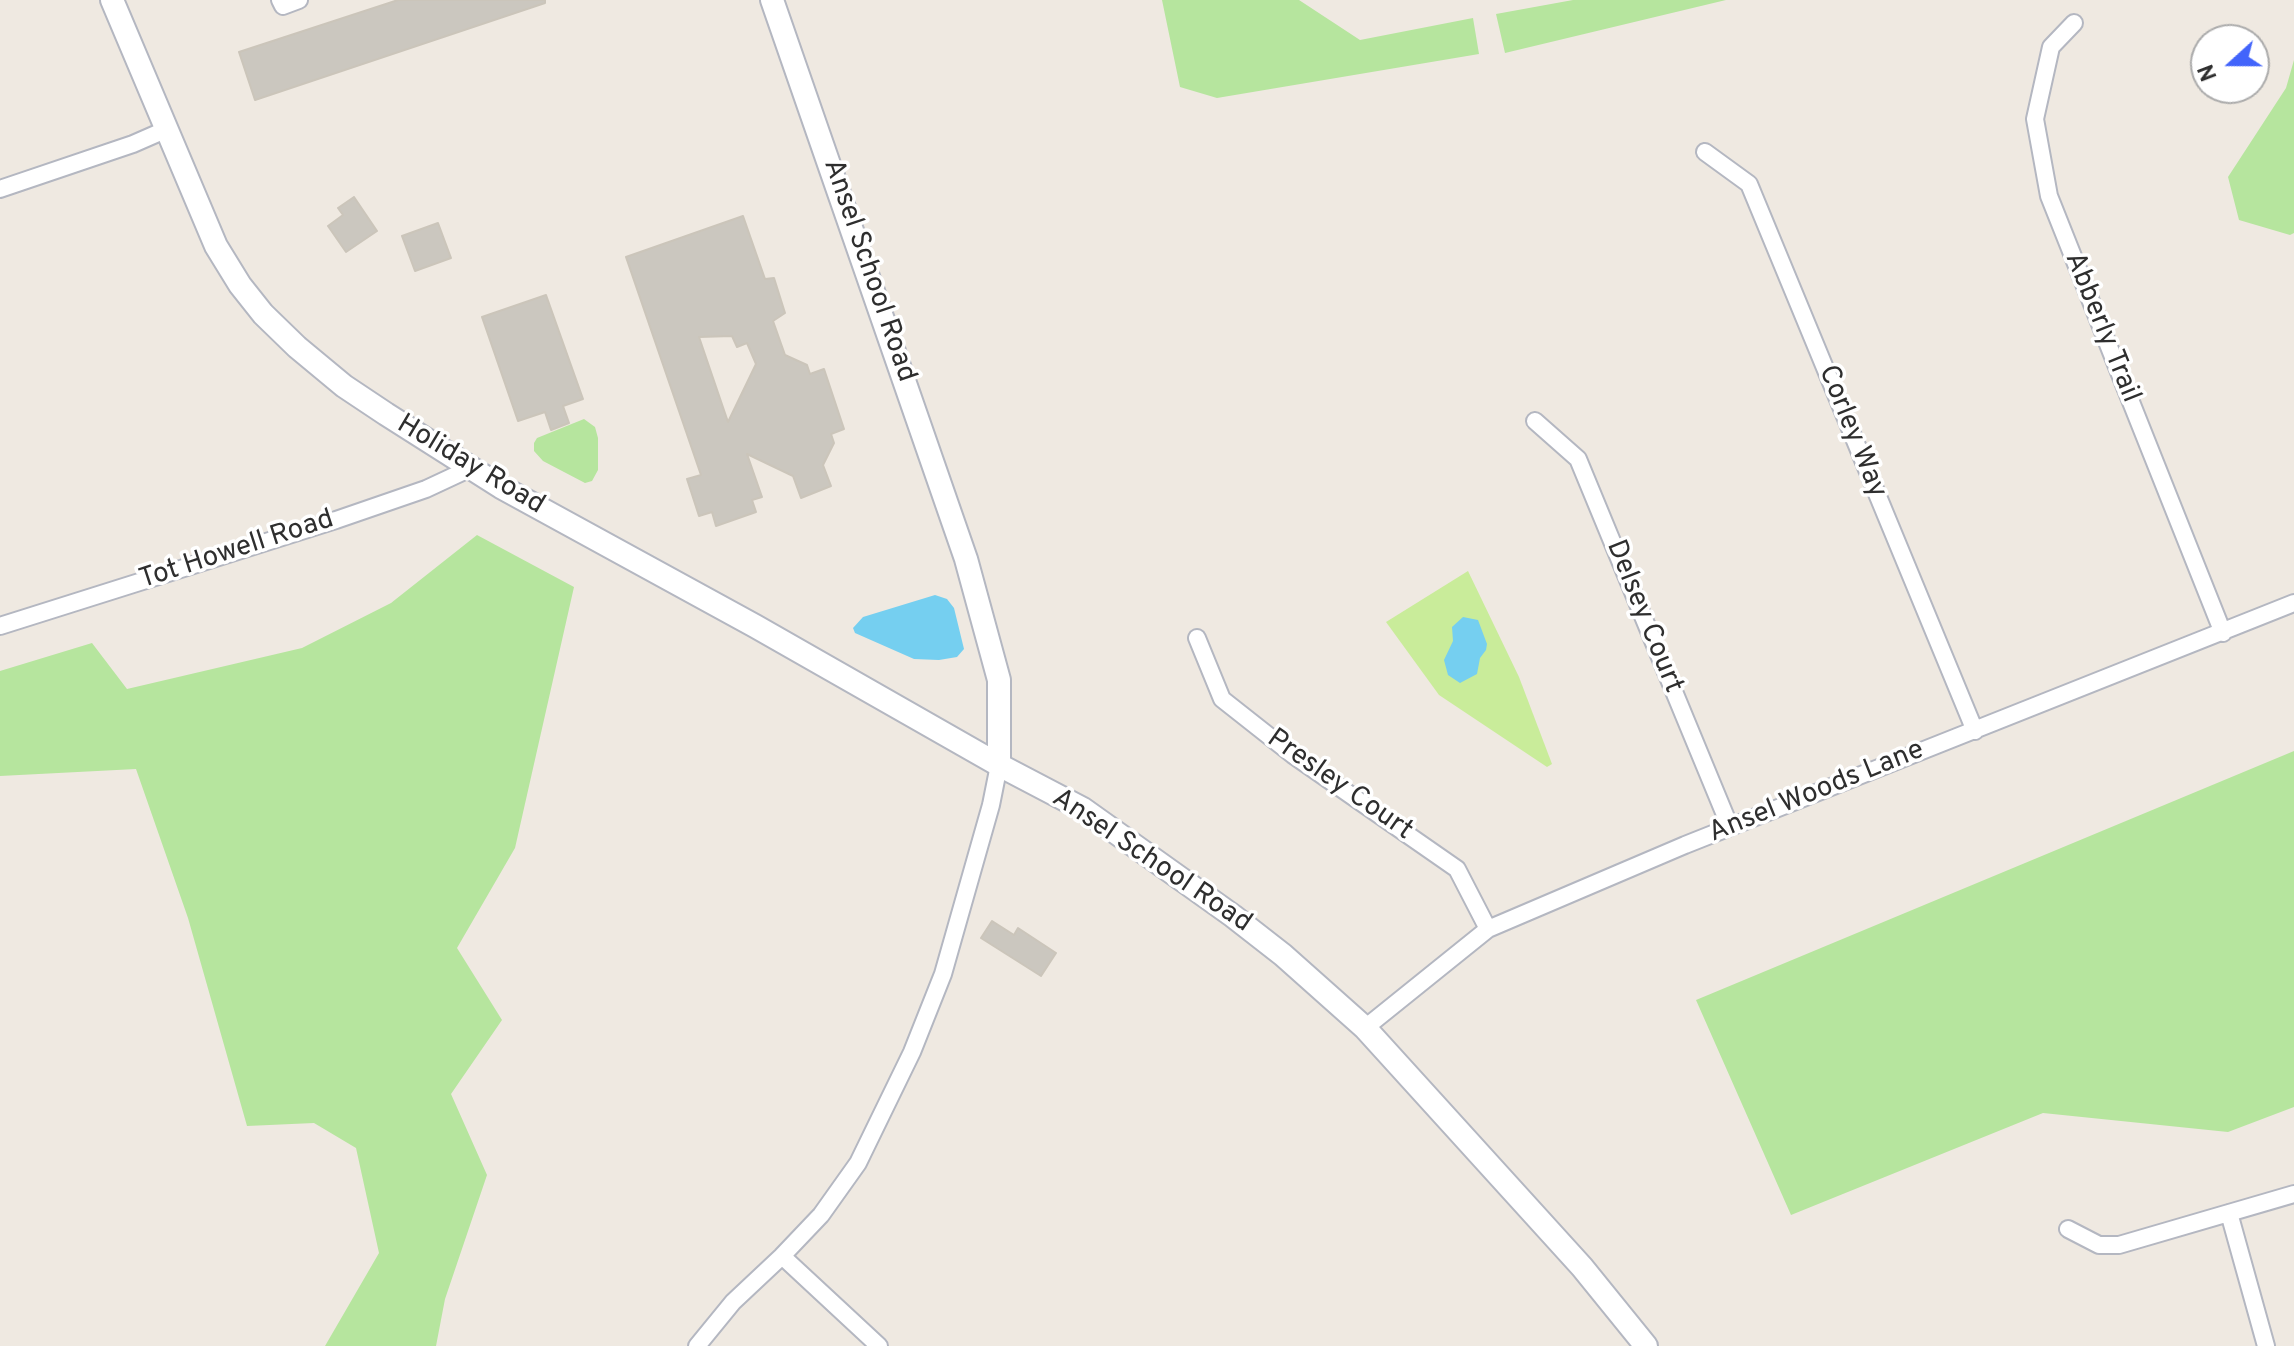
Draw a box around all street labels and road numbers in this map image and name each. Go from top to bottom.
street label: Ansel School Road [814,155,922,387]
street label: Abberly Trail [2056,248,2146,408]
street label: Corley Way [1809,361,1893,503]
street label: Holiday Road [390,409,550,523]
street label: Tot Howell Road [136,504,338,598]
street label: Delsey Court [1597,536,1689,698]
street label: Presley Court [1259,723,1419,849]
street label: Ansel Woods Lane [1704,735,1930,851]
street label: Ansel School Road [1045,783,1257,941]

